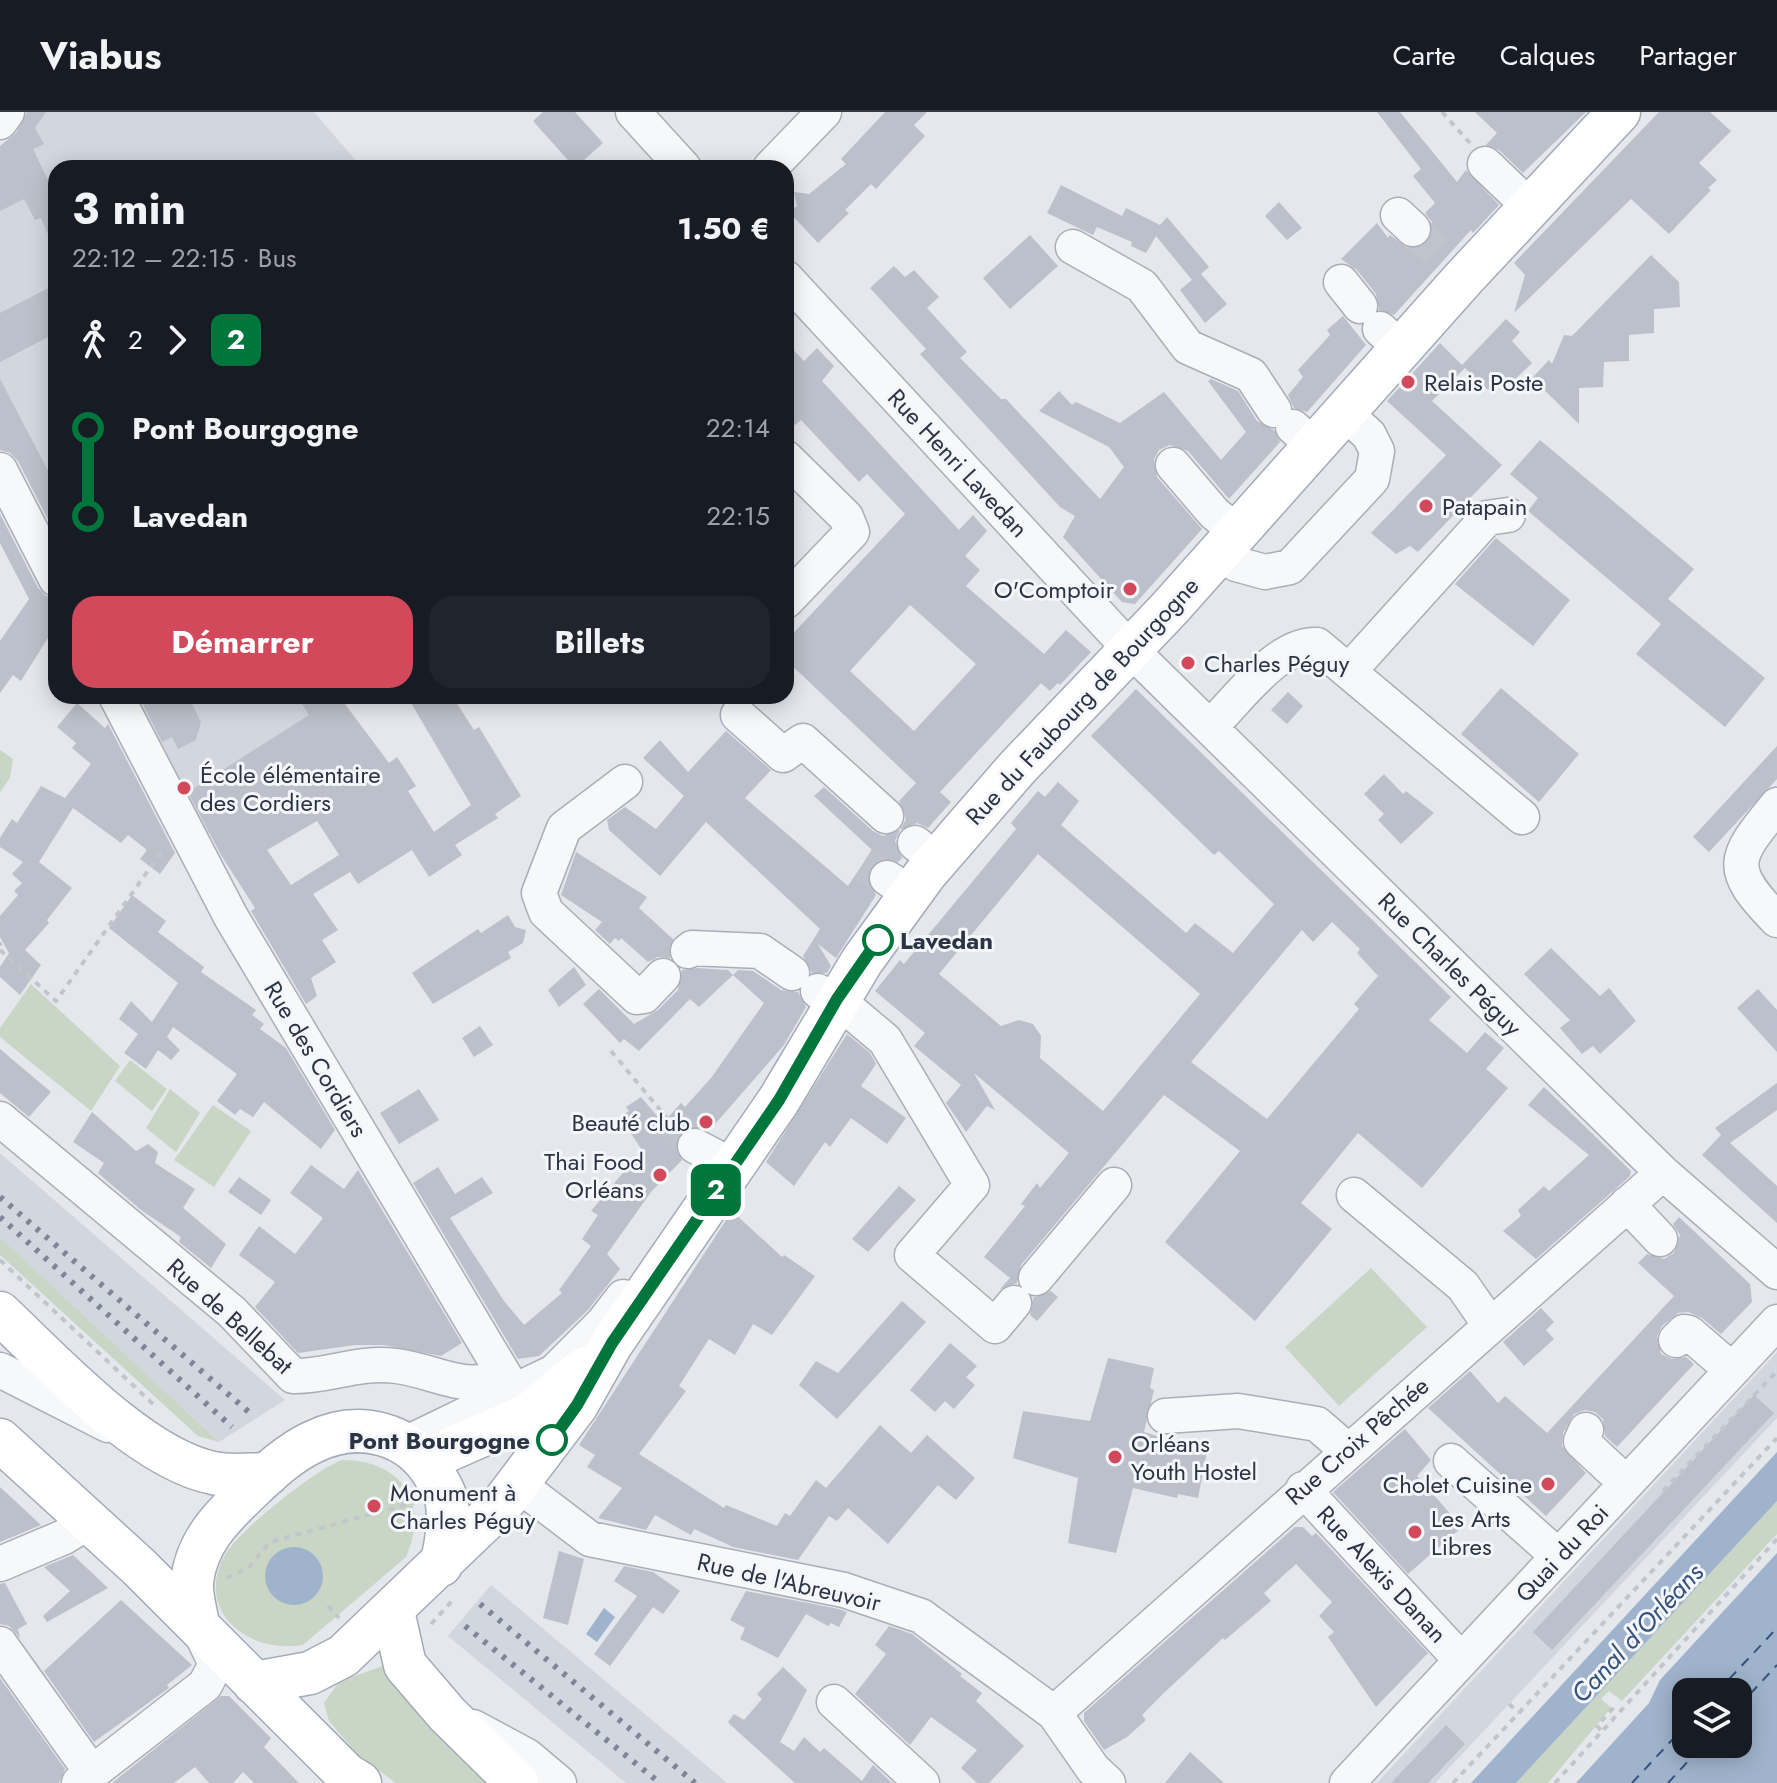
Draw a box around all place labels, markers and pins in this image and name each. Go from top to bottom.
place label: Relais Poste [1424,365,1543,400]
marker: Relais Poste [1399,373,1417,391]
place label: Patapain [1442,489,1527,524]
marker: Patapain [1417,497,1435,515]
place label: O'Comptoir [994,572,1115,607]
marker: O'Comptoir [1121,580,1139,598]
place label: Charles Péguy [1204,646,1350,681]
marker: Charles Péguy [1179,654,1197,672]
place label: École élémentaire des Cordiers [200,757,381,820]
marker: École élémentaire des Cordiers [175,779,193,797]
place label: Lavedan [900,923,993,958]
marker: Lavedan [863,925,893,955]
place label: Beauté club [572,1105,690,1140]
marker: Beauté club [697,1113,715,1131]
place label: Thai Food Orléans [544,1144,644,1207]
marker: Thai Food Orléans [651,1166,669,1184]
place label: Pont Bourgogne [349,1423,530,1458]
marker: Pont Bourgogne [537,1425,567,1455]
place label: Orléans Youth Hostel [1131,1426,1257,1489]
marker: Orléans Youth Hostel [1106,1448,1124,1466]
place label: Cholet Cuisine [1383,1467,1532,1502]
place label: Monument à Charles Péguy [390,1475,536,1538]
marker: Cholet Cuisine [1539,1475,1557,1493]
marker: Monument à Charles Péguy [365,1497,383,1515]
place label: Les Arts Libres [1431,1501,1511,1564]
marker: Les Arts Libres [1406,1523,1424,1541]

